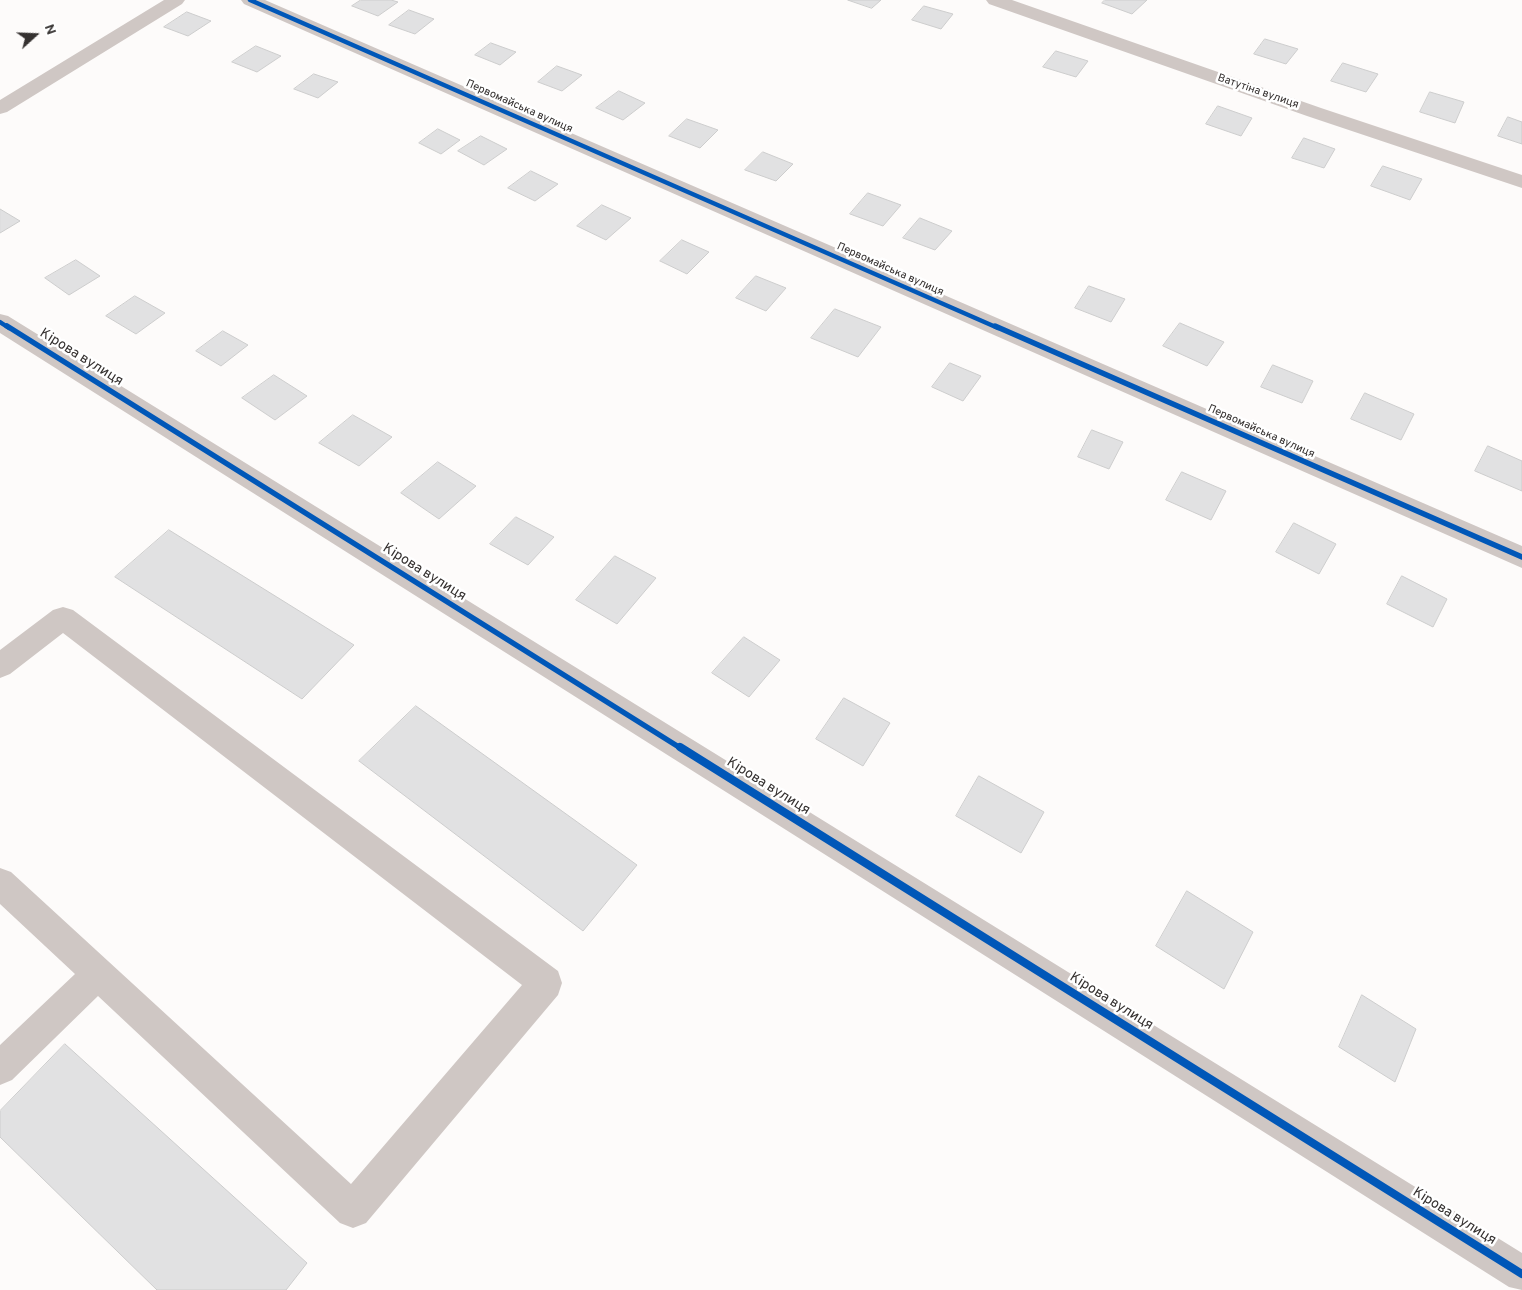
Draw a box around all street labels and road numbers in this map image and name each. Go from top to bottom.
street label: Ватутіна вулиця [1216,72,1300,112]
street label: Первомайська вулиця [463,77,575,137]
street label: Первомайська вулиця [834,240,946,300]
street label: Кірова вулиця [36,326,126,390]
street label: Первомайська вулиця [1205,402,1317,462]
street label: Кірова вулиця [379,541,469,605]
street label: Кірова вулиця [723,755,813,819]
street label: Кірова вулиця [1066,970,1156,1034]
street label: Кірова вулиця [1409,1185,1499,1249]

